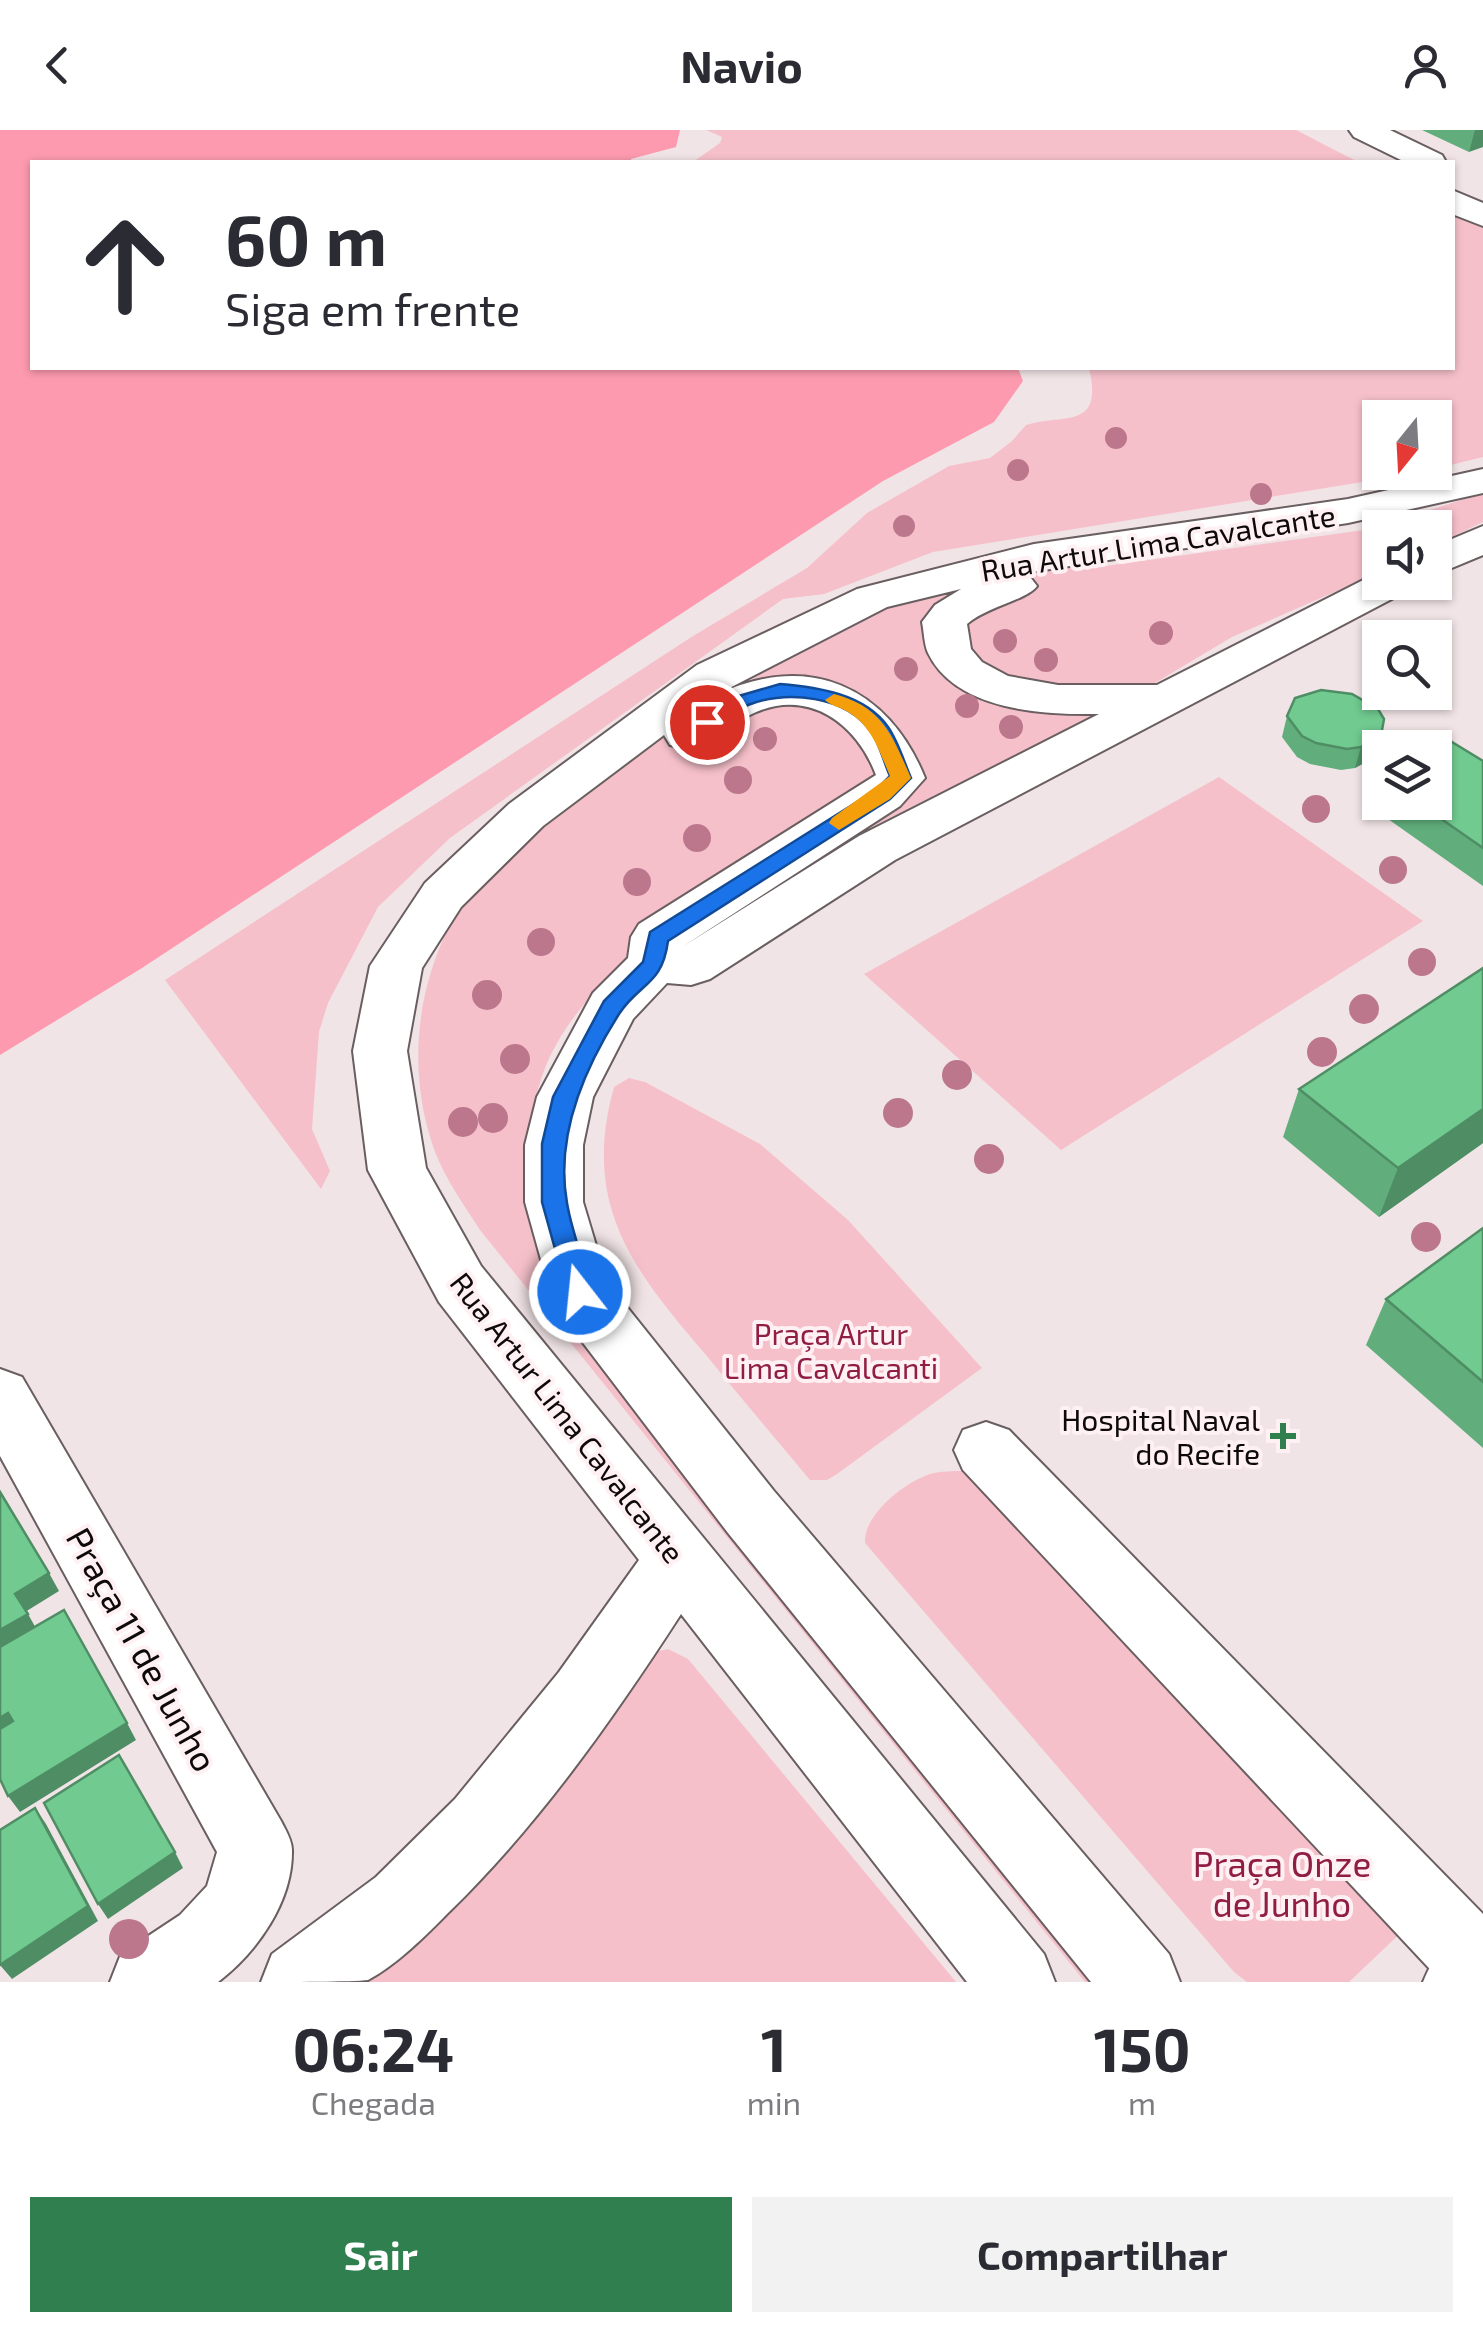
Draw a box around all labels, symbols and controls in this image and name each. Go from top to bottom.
icon: back [30,38,85,93]
text: Navio [680,38,803,92]
icon: person [1398,38,1453,93]
text: 60 m [225,196,387,280]
icon: ahead [60,200,190,330]
text: Siga em frente [225,281,520,335]
north arrow [1362,400,1452,490]
map controls [1362,400,1452,820]
street label: Rua Artur Lima Cavalcante [978,496,1338,588]
button: sound [1362,510,1452,600]
button: search [1362,620,1452,710]
pin [665,680,750,765]
icon: arrive [680,695,735,750]
button: layers [1362,730,1452,820]
position arrow [528,1240,632,1344]
street label: Rua Artur Lima Cavalcante [443,1265,693,1569]
park label: Praça Artur Lima Cavalcanti [724,1315,938,1385]
place label: Hospital Naval do Recife [1061,1401,1260,1471]
marker: Hospital Naval do Recife [1270,1423,1296,1449]
street label: Praça 11 de Junho [57,1520,227,1779]
park label: Praça Onze de Junho [1193,1842,1371,1924]
text: 06:24 [292,2012,454,2084]
text: 1 [761,2012,787,2084]
text: 150 [1094,2012,1191,2084]
text: Chegada [311,2083,436,2121]
text: min [747,2083,801,2121]
text: m [1128,2083,1156,2121]
button: Sair [30,2197,732,2312]
button: Compartilhar [752,2197,1453,2312]

